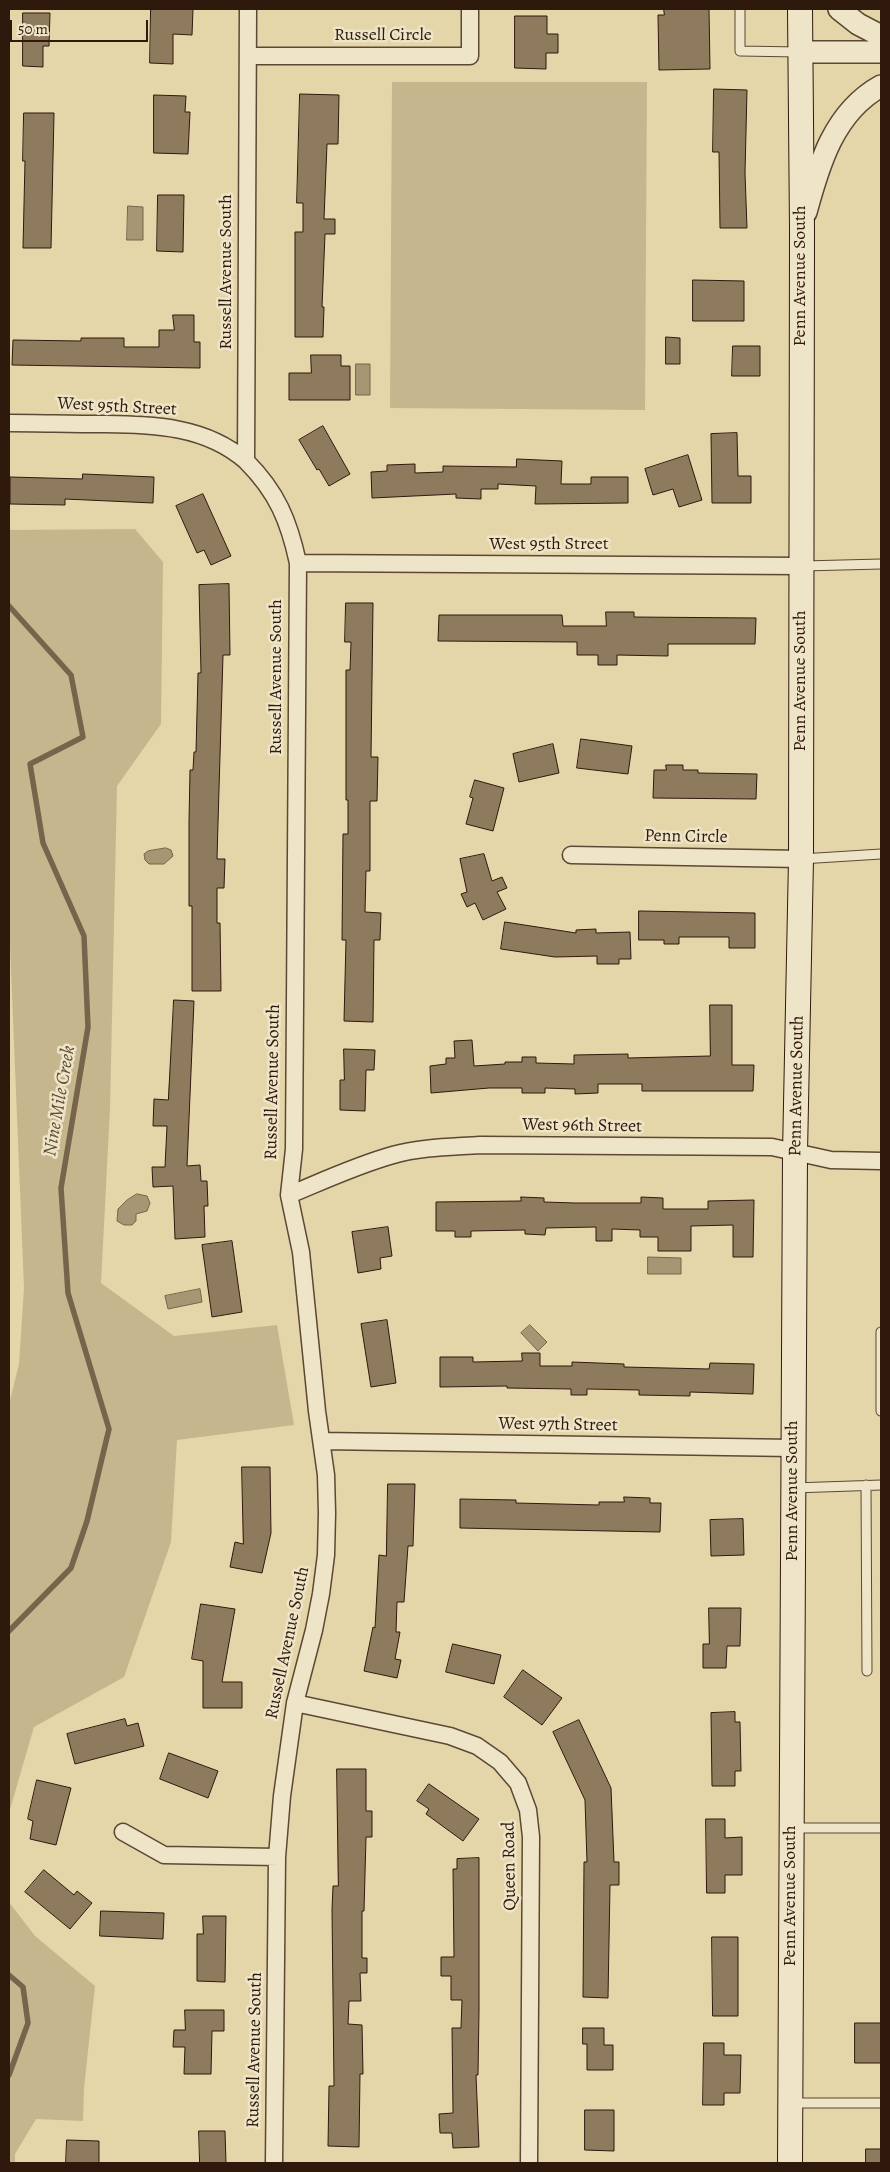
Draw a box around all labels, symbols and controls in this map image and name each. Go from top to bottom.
scale bar [12,10,150,42]
text: 50 m [18,19,48,39]
street label: Russell Circle [334,25,432,47]
street label: Russell Avenue South [216,194,238,350]
street label: Penn Avenue South [790,205,812,347]
street label: West 95th Street [57,393,177,421]
street label: West 95th Street [489,534,609,556]
street label: Russell Avenue South [266,599,288,755]
street label: Penn Avenue South [790,610,812,752]
street label: Penn Circle [644,825,728,849]
street label: Russell Avenue South [261,1004,285,1160]
street label: Penn Avenue South [785,1015,809,1157]
water label: Nine Mile Creek [39,1044,81,1158]
street label: West 96th Street [522,1114,642,1138]
street label: West 97th Street [498,1413,618,1437]
street label: Penn Avenue South [782,1420,804,1562]
street label: Russell Avenue South [261,1565,315,1721]
street label: Queen Road [498,1821,522,1911]
street label: Penn Avenue South [780,1825,802,1967]
street label: Russell Avenue South [243,1972,267,2128]

